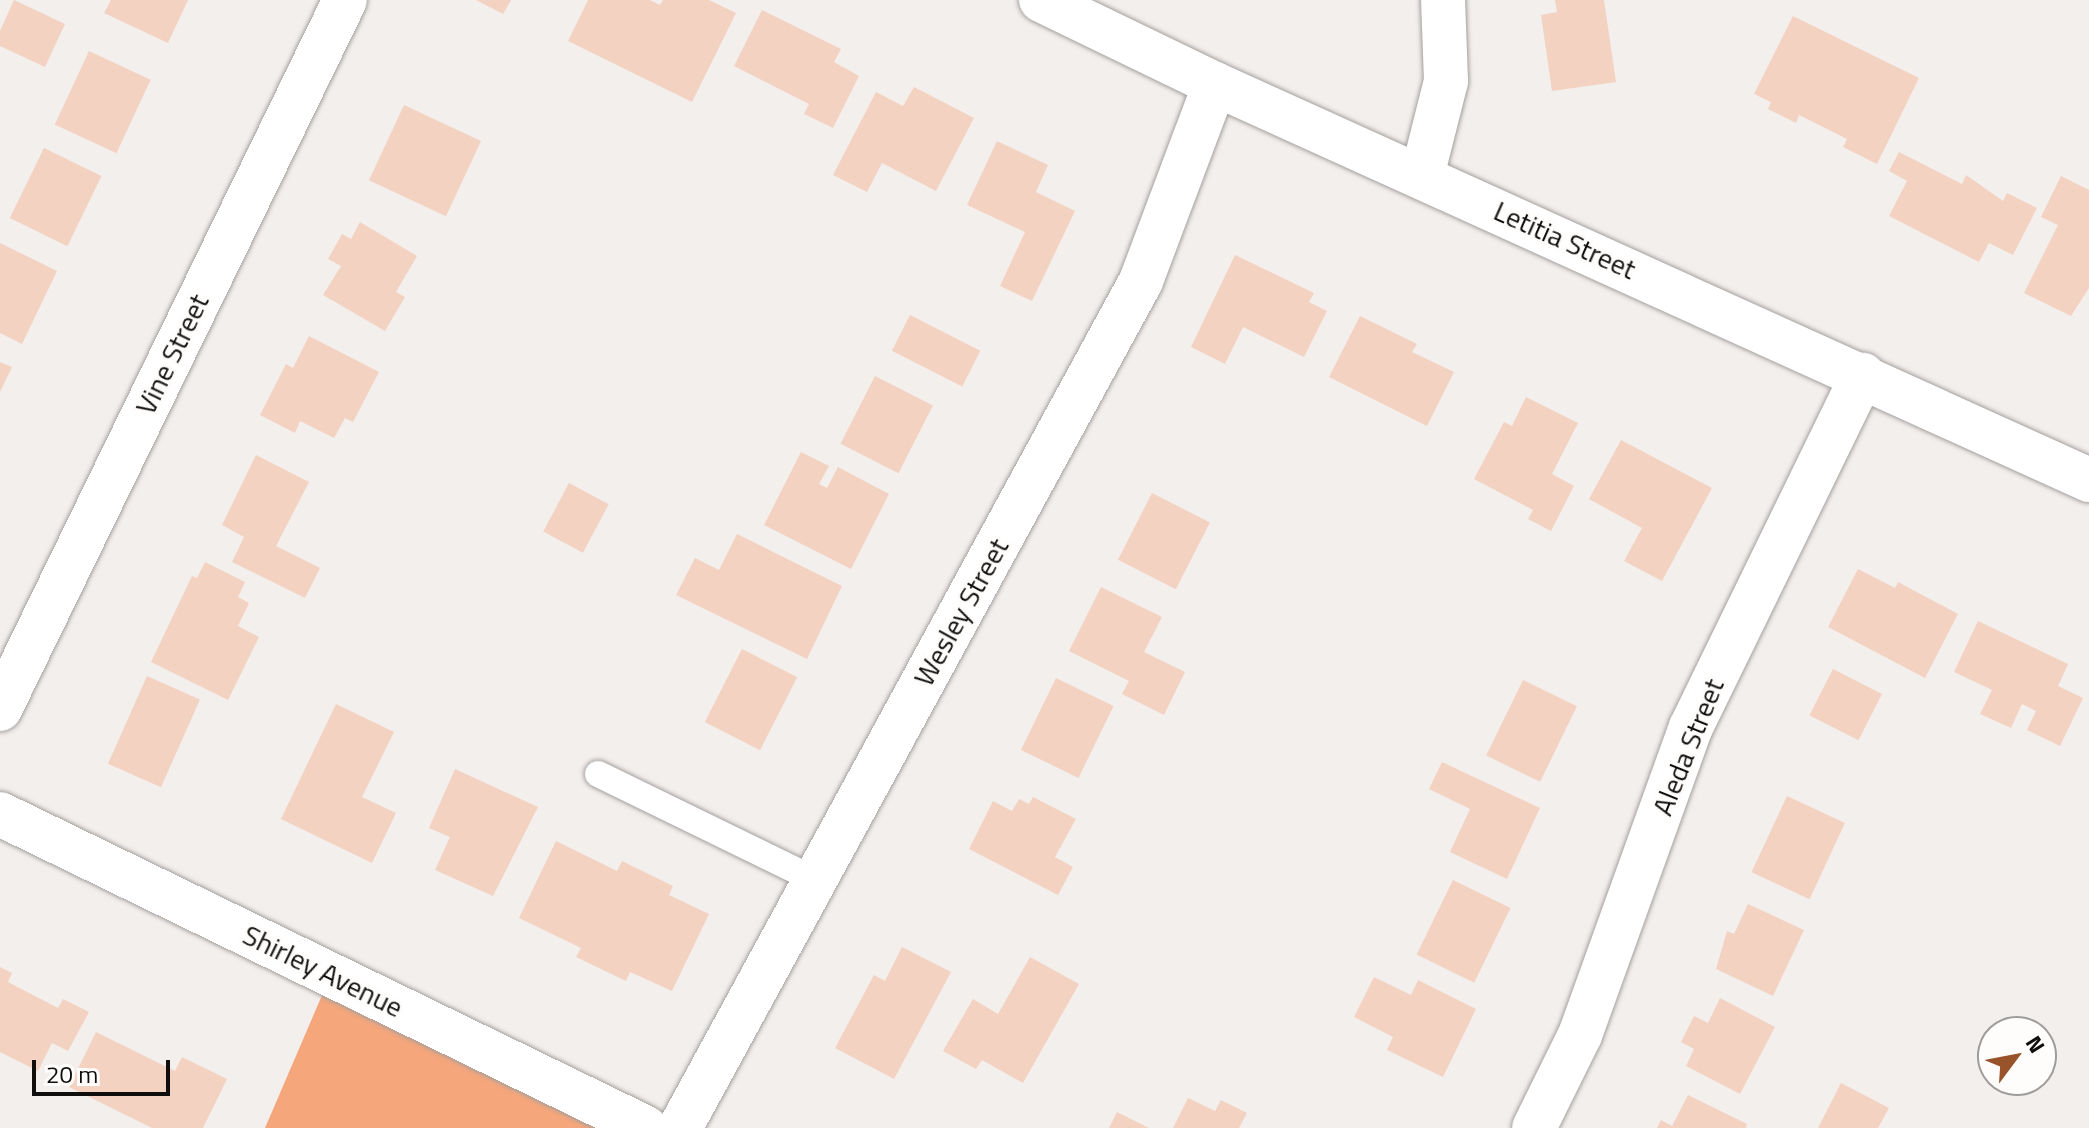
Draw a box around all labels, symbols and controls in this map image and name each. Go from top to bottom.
street label: Letitia Street [1489,194,1641,286]
street label: Vine Street [128,288,216,420]
street label: Wesley Street [907,532,1015,692]
street label: Aleda Street [1645,674,1731,820]
street label: Shirley Avenue [238,918,408,1024]
north arrow [1977,1016,2057,1096]
text: N [2017,1029,2054,1060]
scale bar [36,1044,174,1094]
text: 20 m [46,1056,98,1092]

